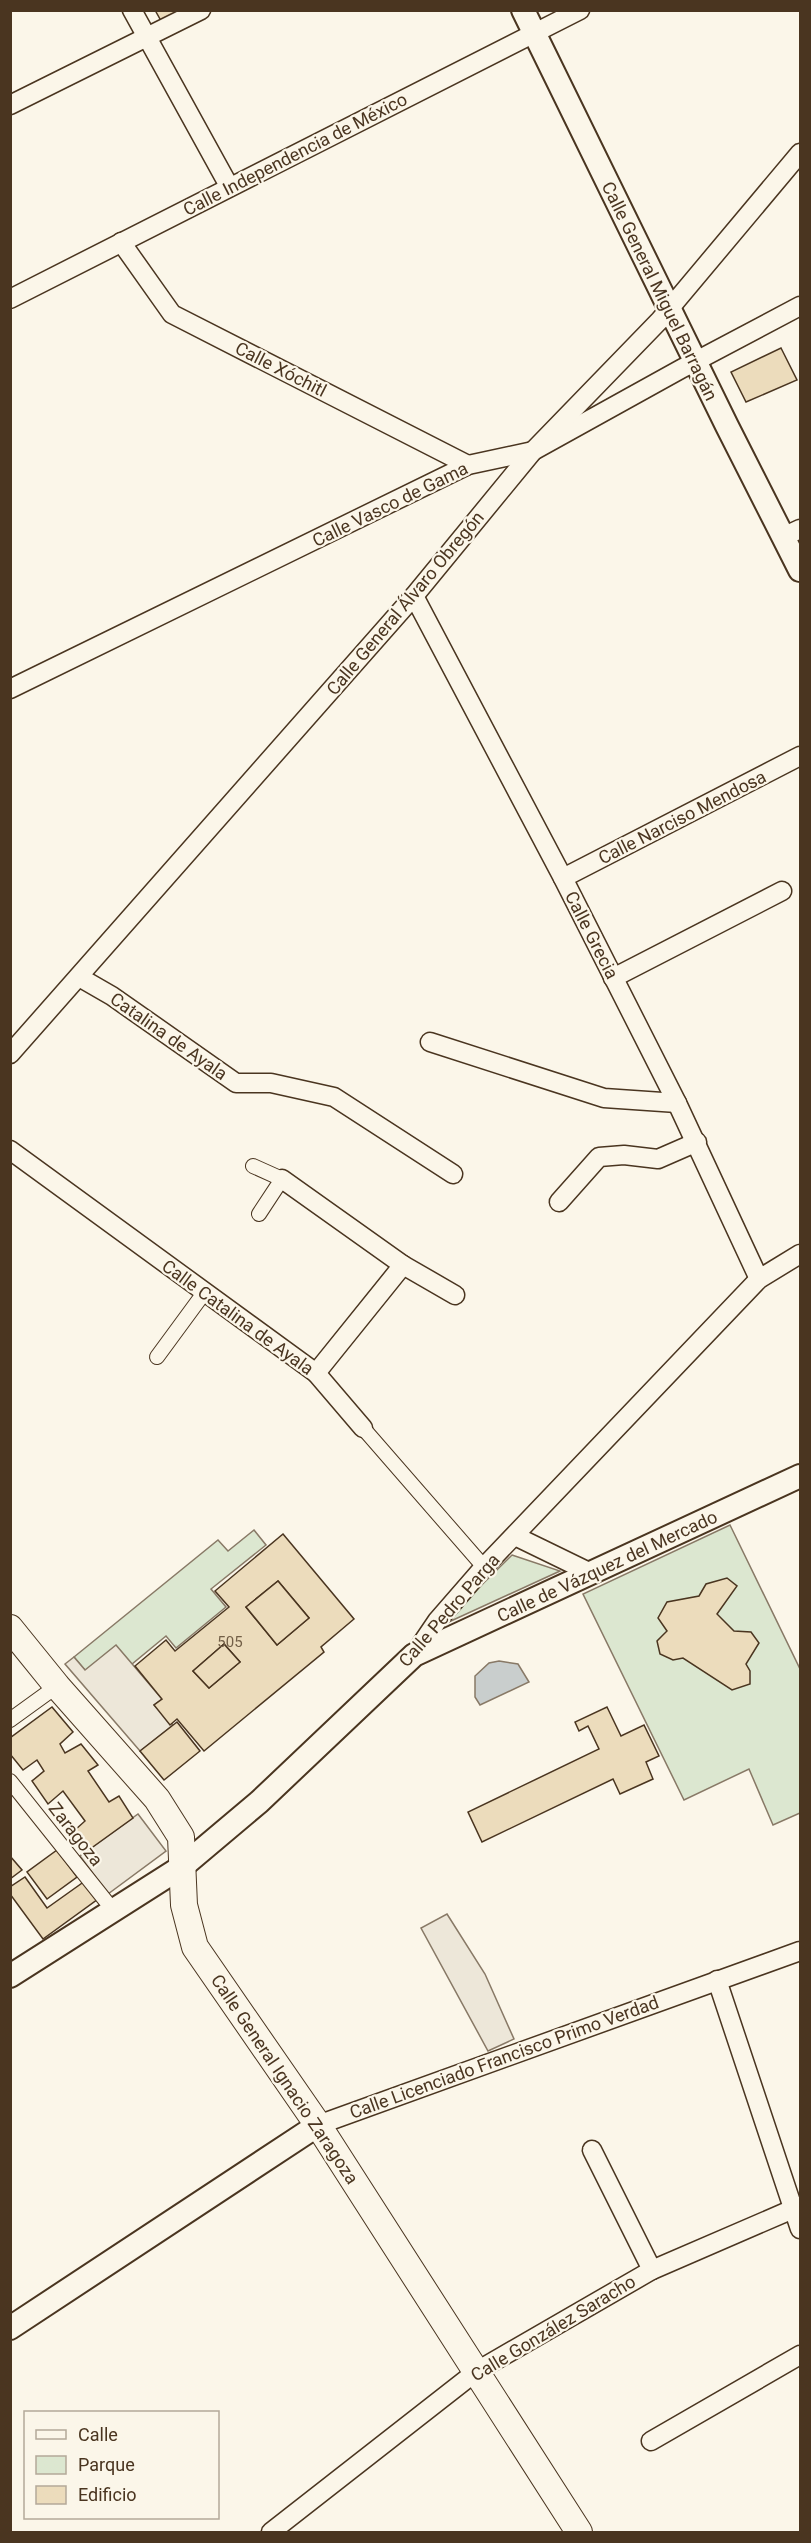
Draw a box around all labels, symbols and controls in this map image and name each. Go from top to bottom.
street label: Calle Independencia de México [180,88,410,220]
street label: Calle General Miguel Barragán [598,178,722,404]
street label: Calle Xóchitl [232,337,330,401]
street label: Calle Vasco de Gama [309,457,471,551]
street label: Calle General Álvaro Obregón [322,507,488,699]
street label: Calle Narciso Mendosa [595,766,769,868]
street label: Calle Grecia [561,888,623,982]
street label: Catalina de Ayala [106,988,232,1084]
street label: Calle Catalina de Ayala [158,1255,318,1379]
street label: Calle de Vázquez del Mercado [494,1506,720,1626]
street label: Calle Pedro Parga [394,1549,504,1671]
house number: 505 [217,1633,243,1651]
street label: Zaragoza [45,1798,107,1870]
street label: Calle General Ignacio Zaragoza [207,1970,363,2188]
street label: Calle Licenciado Francisco Primo Verdad [347,1991,661,2123]
street label: Calle González Saracho [467,2270,639,2386]
legend [24,2411,219,2519]
text: Calle [78,2424,118,2445]
text: Parque [78,2454,135,2475]
text: Edificio [78,2484,137,2505]

